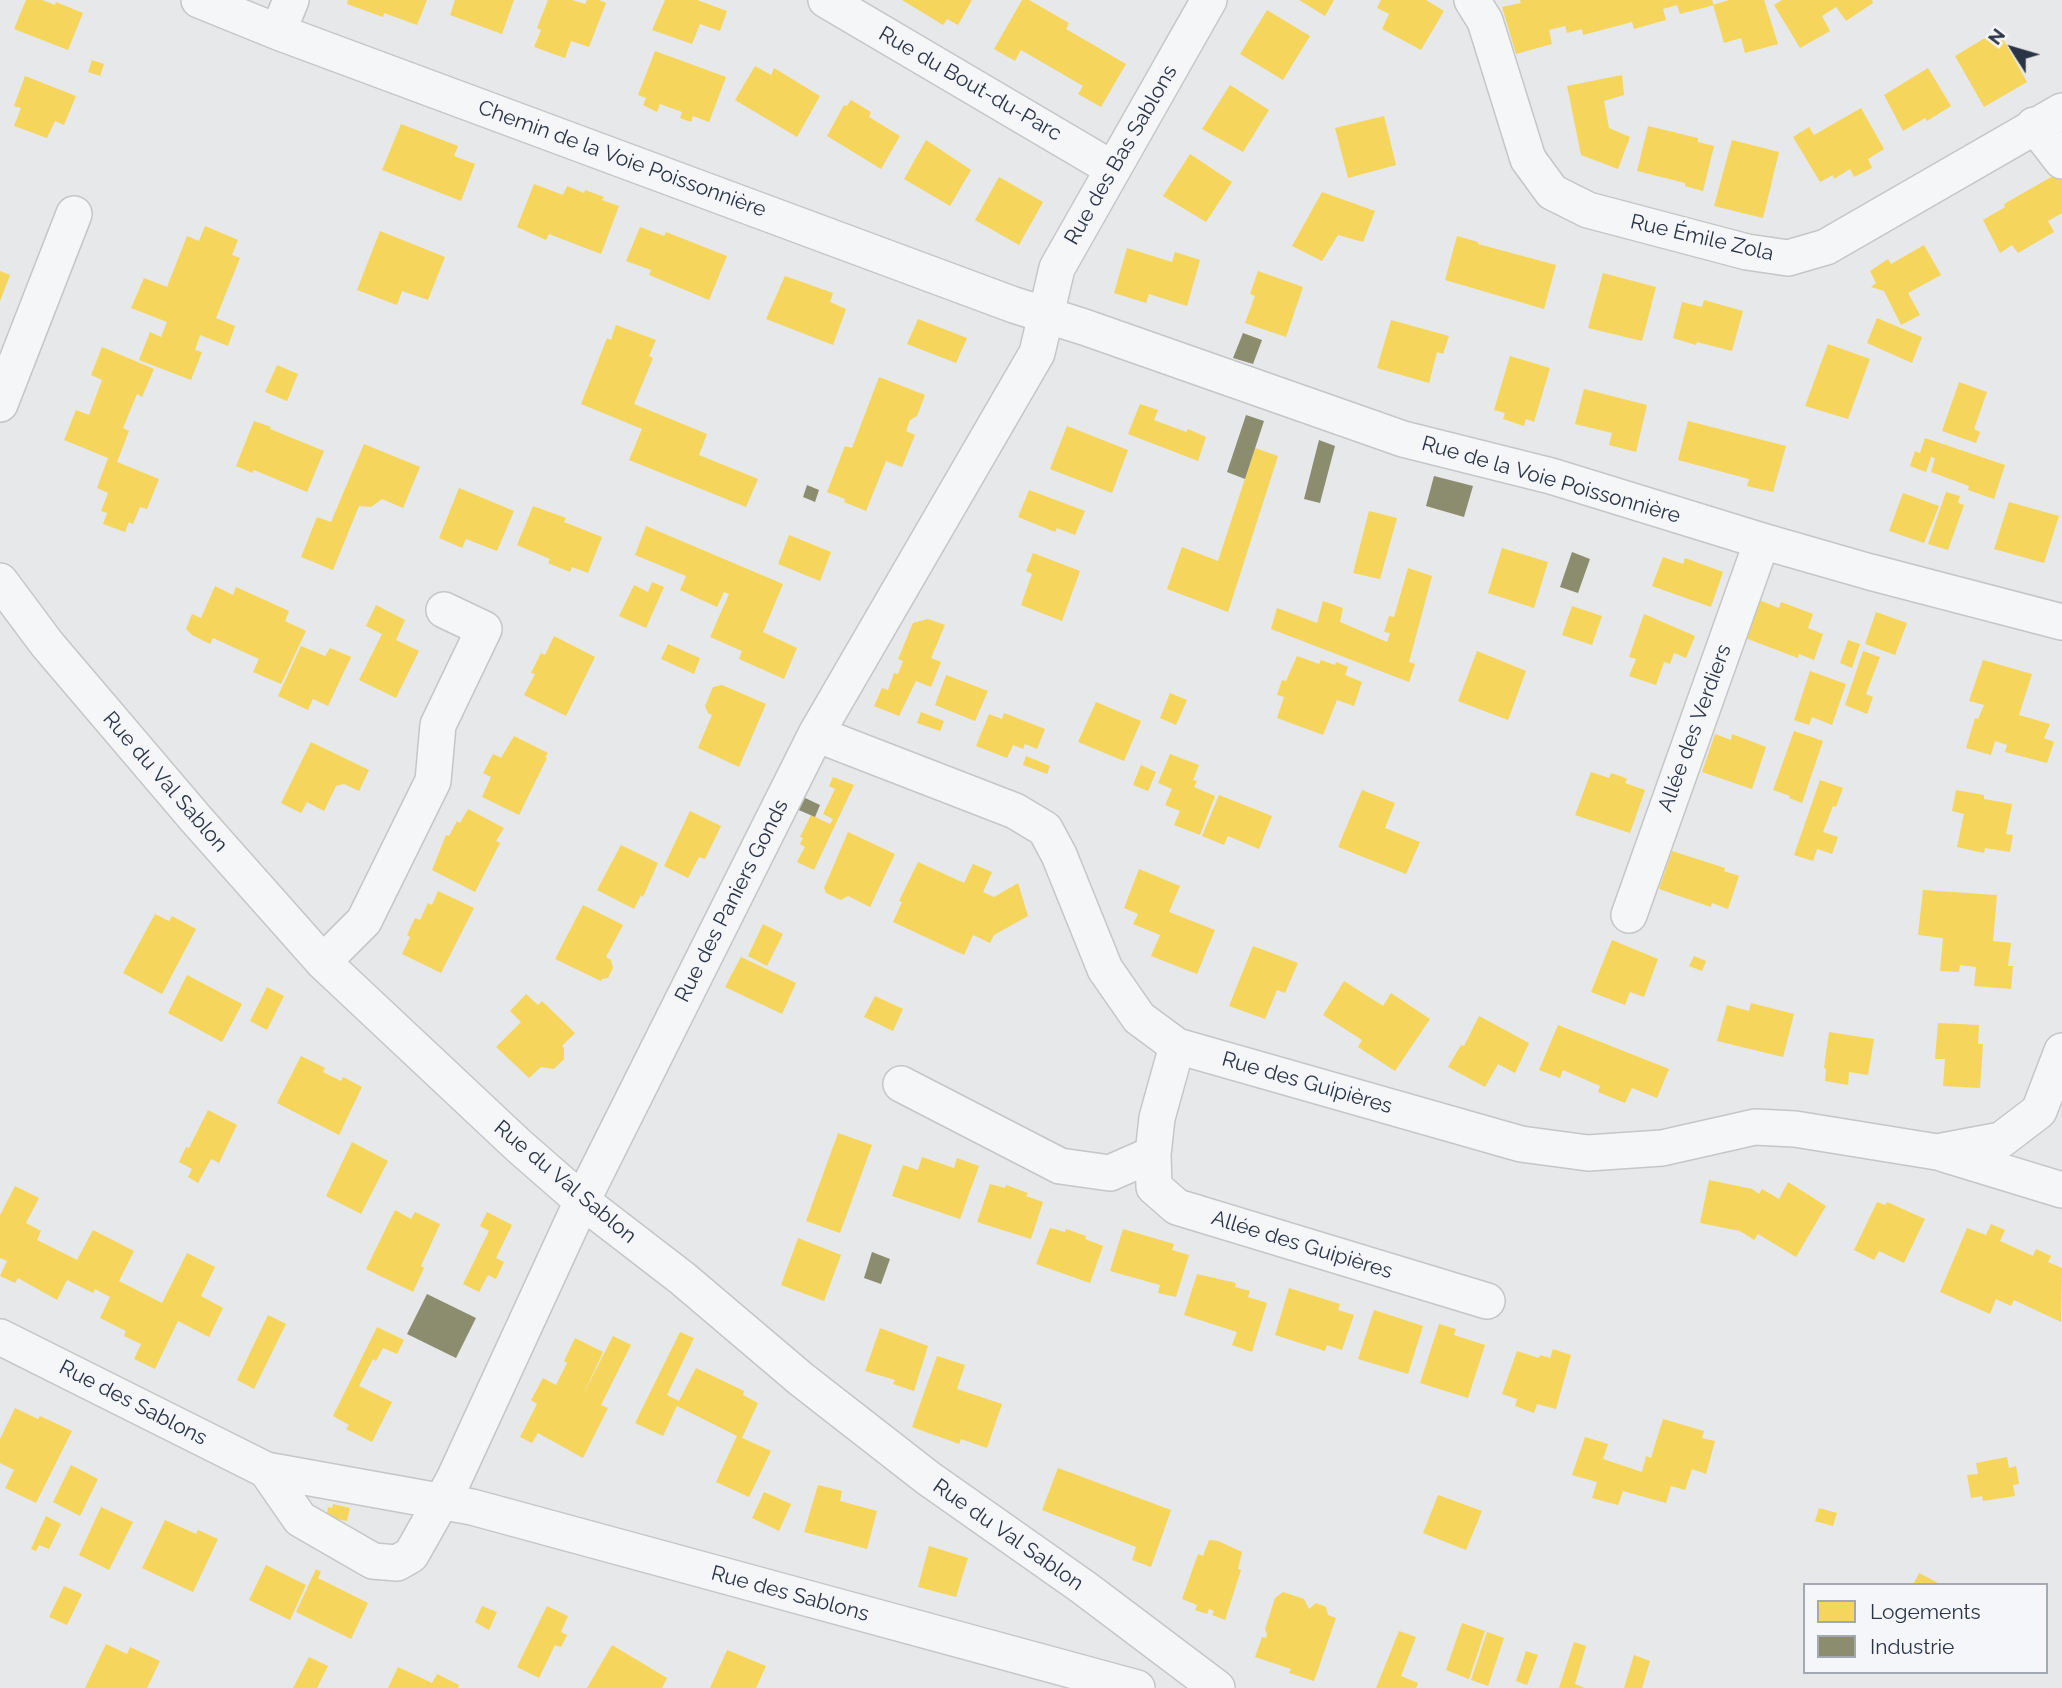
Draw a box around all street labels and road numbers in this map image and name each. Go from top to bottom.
street label: Rue du Bout-du-Parc [874,21,1066,147]
street label: Rue des Bas Sablons [1059,61,1183,249]
street label: Chemin de la Voie Poissonnière [474,95,770,223]
street label: Rue Émile Zola [1628,209,1776,267]
street label: Rue de la Voie Poissonnière [1419,431,1683,529]
street label: Allée des Verdiers [1653,641,1737,815]
street label: Rue du Val Sablon [97,707,233,857]
street label: Rue des Paniers Gonds [670,795,794,1007]
street label: Rue des Guipières [1219,1047,1395,1119]
street label: Rue du Val Sablon [489,1115,641,1249]
street label: Allée des Guipières [1208,1205,1396,1285]
street label: Rue des Sablons [55,1355,211,1451]
street label: Rue du Val Sablon [928,1474,1088,1596]
street label: Rue des Sablons [708,1561,872,1627]

